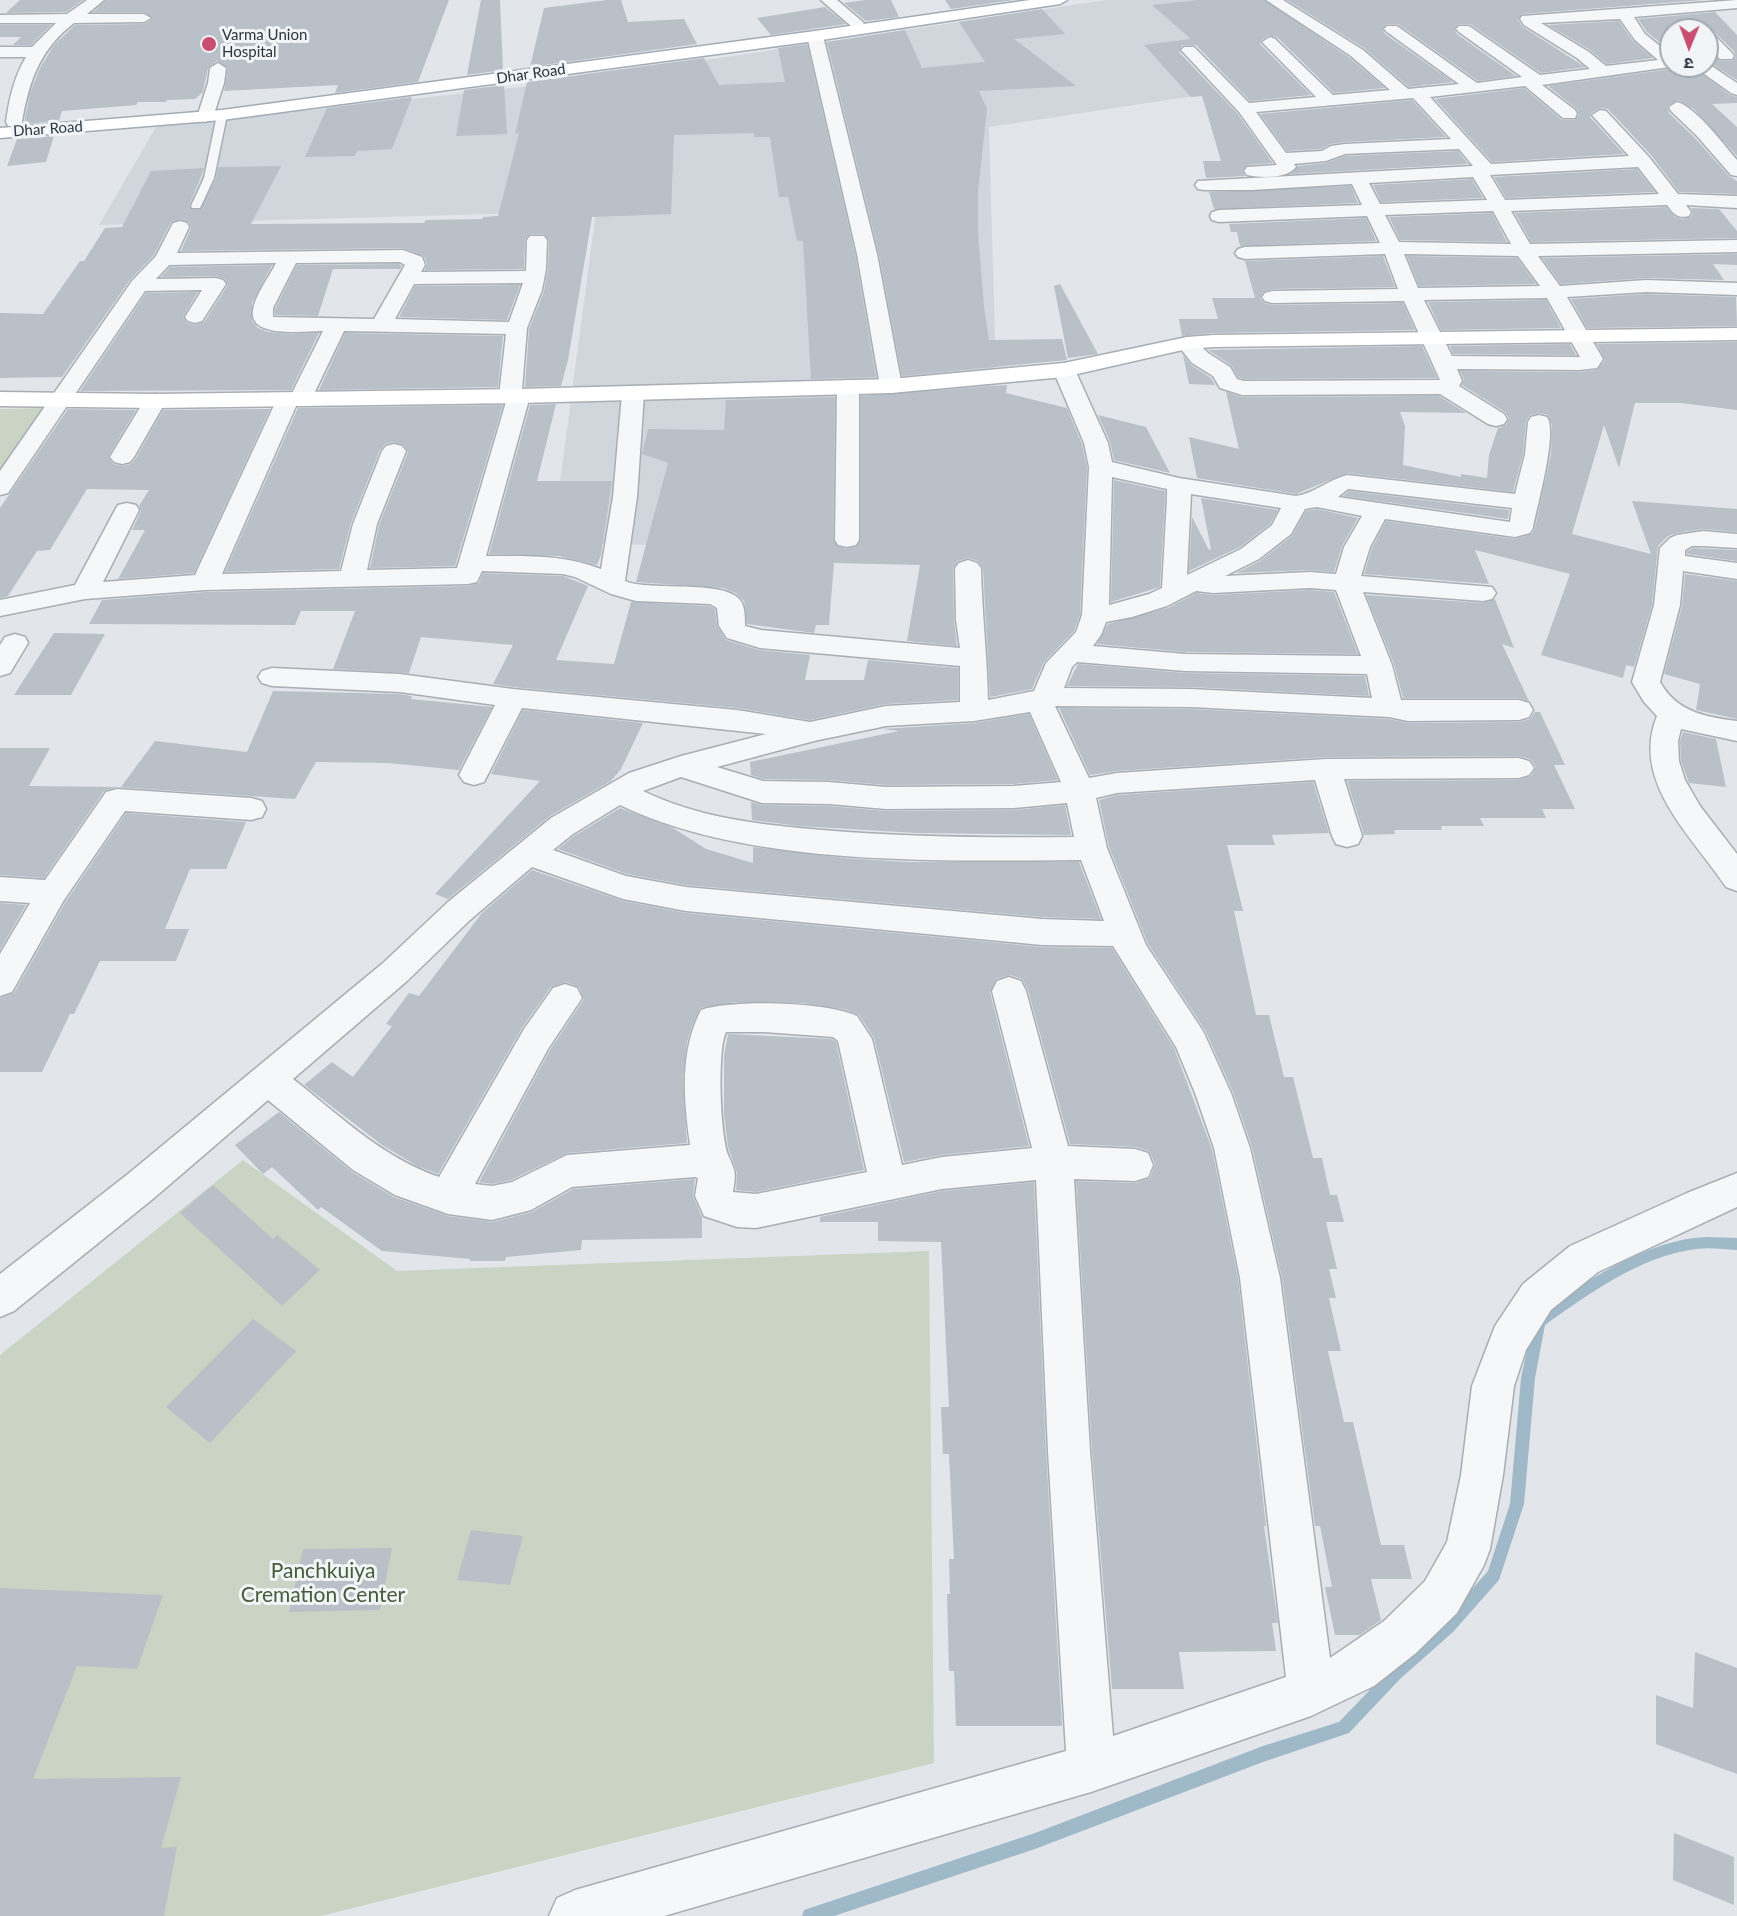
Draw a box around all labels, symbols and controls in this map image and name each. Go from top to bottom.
north arrow [1659,18,1719,78]
place label: Varma Union Hospital [222,26,307,61]
marker: Varma Union Hospital [200,35,218,53]
text: उ [1684,55,1694,74]
street label: Dhar Road [495,60,567,88]
street label: Dhar Road [13,118,83,140]
park label: Panchkuiya Cremation Center [241,1558,405,1608]

